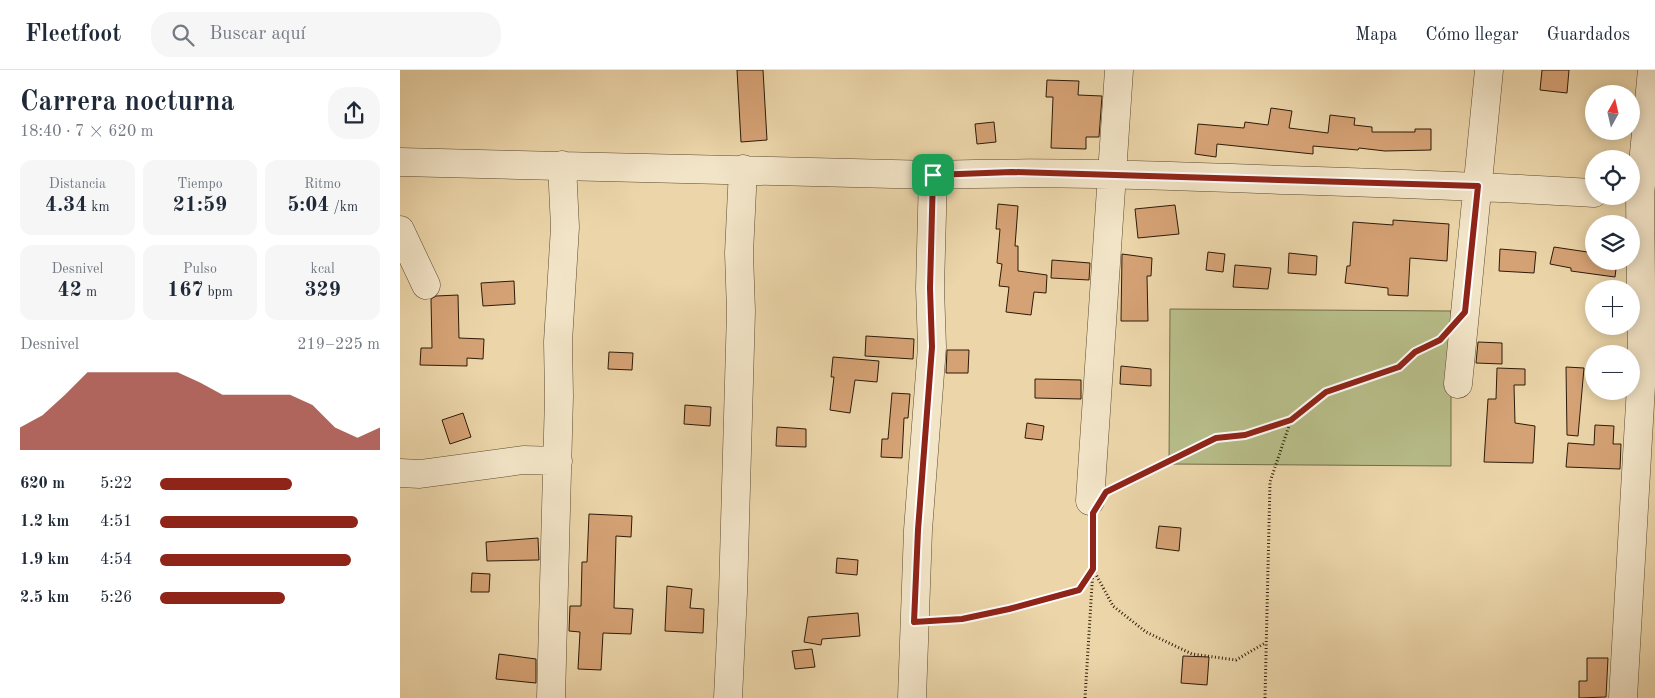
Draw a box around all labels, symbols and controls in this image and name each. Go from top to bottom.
search box [151,12,501,57]
icon: search [169,21,197,49]
text: Fleetfoot [25,23,121,47]
text: Buscar aquí [209,25,306,44]
text: Mapa [1355,26,1397,44]
text: Cómo llegar [1425,26,1519,44]
text: Guardados [1547,26,1630,44]
north arrow [1585,85,1640,140]
map controls [1585,85,1640,400]
button: share [328,87,380,139]
text: Carrera nocturna [20,89,235,117]
text: 18:40 · 7 × 620 m [20,124,153,140]
button: locate [1585,150,1640,205]
pin [912,154,954,196]
icon: arrive [919,161,947,189]
text: Distancia [49,177,106,191]
text: Tiempo [177,177,223,191]
text: Ritmo [304,177,341,191]
text: 4.34 [45,195,87,216]
text: 21:59 [173,195,227,216]
text: 5:04 [287,195,330,216]
text: km [87,200,110,214]
text: /km [330,200,358,214]
button: layers [1585,215,1640,270]
text: Desnivel [51,262,103,276]
text: Pulso [183,262,217,276]
text: kcal [311,262,335,276]
text: 42 [58,280,82,301]
text: 167 [167,280,204,301]
text: 329 [304,280,341,301]
button: + [1585,280,1640,335]
text: m [82,285,97,299]
text: bpm [204,285,233,299]
text: Desnivel [20,337,79,353]
text: 219–225 m [297,337,380,353]
button: − [1585,345,1640,400]
text: 620 m [20,476,65,492]
text: 5:22 [100,476,132,492]
text: 1.2 km [20,514,69,530]
text: 4:51 [100,514,132,530]
text: 1.9 km [20,552,69,568]
text: 4:54 [100,552,132,568]
text: 2.5 km [20,590,69,606]
text: 5:26 [100,590,132,606]

